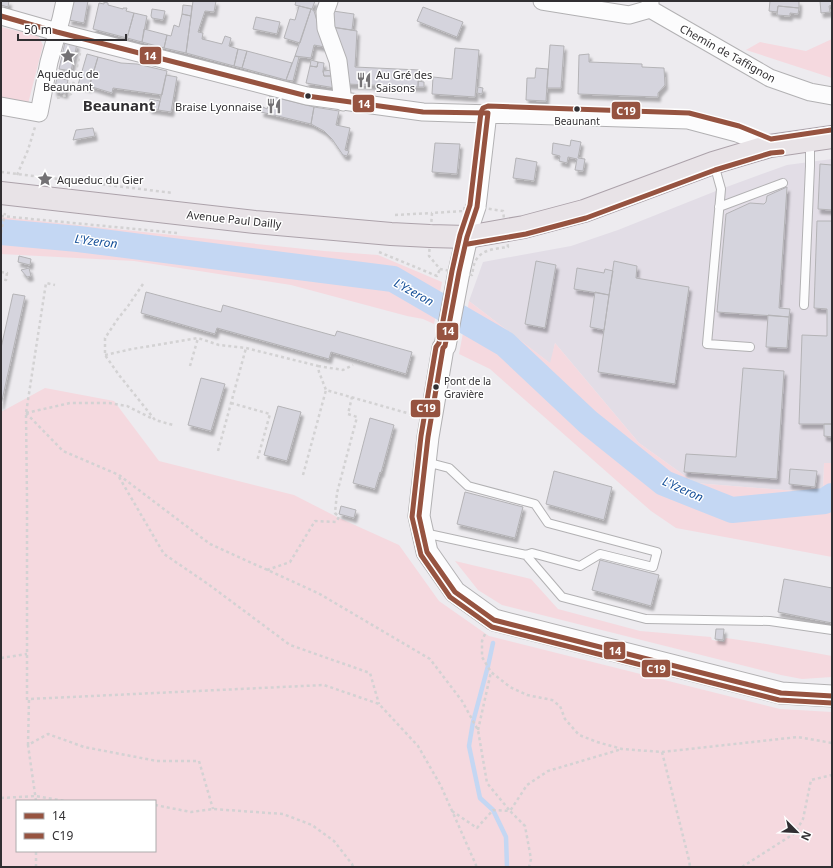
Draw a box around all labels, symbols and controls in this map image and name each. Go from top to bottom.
scale bar [18,16,126,42]
street label: Chemin de Taffignon [677,20,779,86]
text: 50 m [24,21,52,38]
line badge: 14 [139,46,162,65]
place icon: Aqueduc de Beaunant [59,47,77,65]
text: 14 [144,48,157,63]
place label: Aqueduc de Beaunant [37,66,99,94]
place label: Au Gré des Saisons [376,67,432,95]
restaurant icon: Au Gré des Saisons [355,71,373,89]
unlabelled marker [303,91,313,101]
line badge: 14 [352,94,375,113]
district label: Beaunant [83,95,156,115]
text: 14 [358,96,371,111]
restaurant icon: Braise Lyonnaise [265,97,283,115]
place label: Braise Lyonnaise [175,99,262,114]
line badge: C19 [611,101,641,120]
text: C19 [616,103,636,118]
marker: Beaunant [572,104,582,114]
place label: Beaunant [554,114,600,128]
place icon: Aqueduc du Gier [36,170,54,188]
place label: Aqueduc du Gier [57,172,144,187]
street label: Avenue Paul Dailly [186,207,282,231]
water label: L'Yzeron [74,230,118,252]
water label: L'Yzeron [391,274,437,310]
line badge: 14 [436,322,459,341]
text: 14 [442,323,455,338]
place label: Pont de la Gravière [444,374,491,401]
marker: Pont de la Gravière [431,382,441,392]
line badge: C19 [410,399,441,418]
text: C19 [416,400,436,415]
water label: L'Yzeron [660,472,706,506]
line badge: 14 [603,641,626,660]
text: 14 [609,643,622,658]
line badge: C19 [641,659,671,678]
text: C19 [646,661,666,676]
legend [16,800,156,852]
text: 14 [52,807,66,824]
north arrow [777,812,817,852]
text: C19 [52,827,73,844]
text: N [798,829,815,843]

